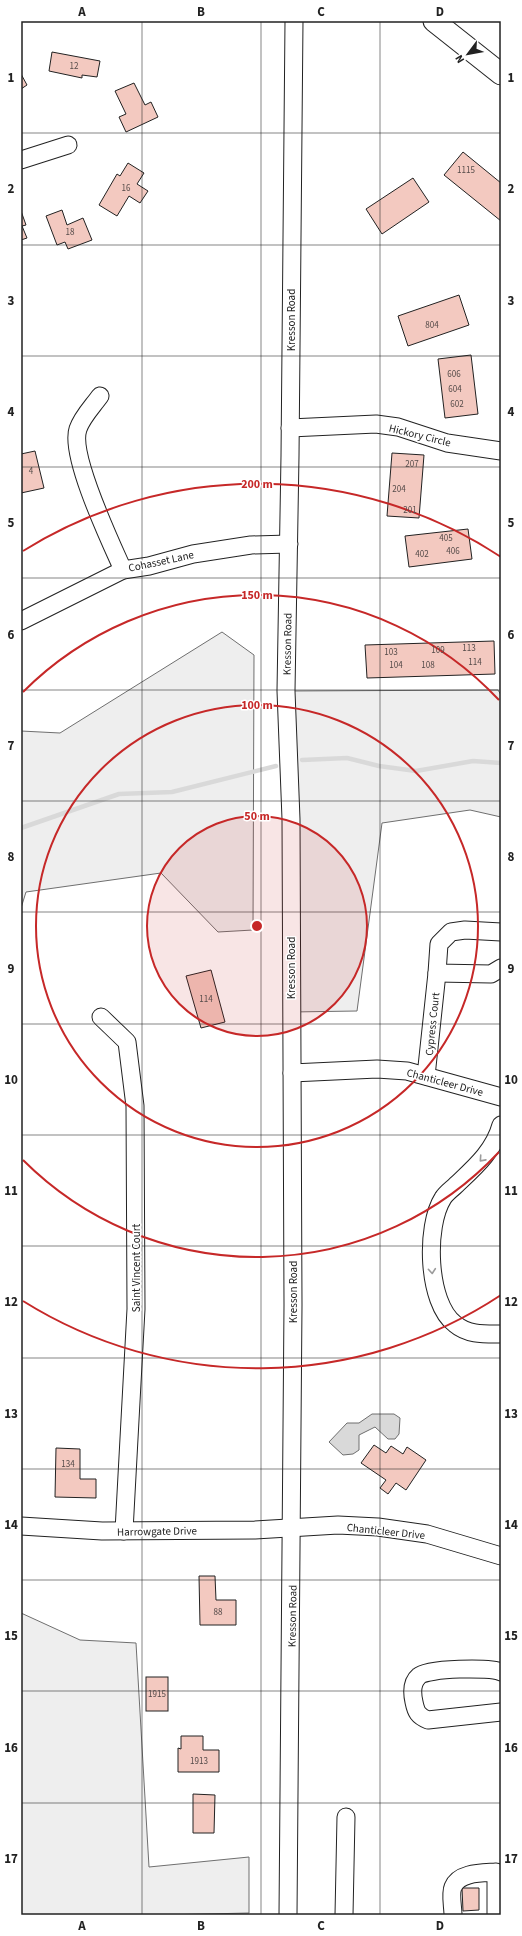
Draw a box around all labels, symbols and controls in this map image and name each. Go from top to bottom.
text: A [77,3,86,21]
text: B [197,3,205,21]
text: C [317,3,325,21]
text: D [436,3,444,21]
north arrow [448,34,488,74]
text: N [452,52,468,66]
house number: 12 [70,60,79,73]
text: 1 [8,69,15,87]
text: 1 [508,69,515,87]
house number: 1115 [457,164,475,177]
text: 2 [8,180,15,198]
text: 2 [508,180,515,198]
house number: 16 [122,182,131,195]
house number: 18 [66,226,75,239]
street label: Kresson Road [284,289,299,351]
text: 3 [8,292,15,310]
text: 3 [508,292,515,310]
house number: 804 [425,319,439,332]
house number: 606 [447,368,461,381]
house number: 604 [448,383,462,396]
house number: 602 [450,398,464,411]
text: 4 [8,403,15,421]
text: 4 [508,403,515,421]
street label: Hickory Circle [387,421,453,451]
house number: 207 [405,458,419,471]
house number: 4 [29,465,34,478]
text: 200 m [241,476,273,493]
house number: 204 [392,483,406,496]
house number: 201 [403,504,417,517]
text: 5 [8,514,15,532]
text: 5 [508,514,515,532]
house number: 405 [439,532,453,545]
house number: 406 [446,545,460,558]
street label: Cohasset Lane [127,547,196,576]
house number: 402 [415,548,429,561]
text: 150 m [241,587,273,604]
street label: Kresson Road [279,613,296,675]
text: 6 [8,626,15,644]
text: 6 [508,626,515,644]
house number: 113 [462,642,476,655]
house number: 109 [431,644,445,657]
house number: 103 [384,646,398,659]
house number: 114 [468,656,482,669]
house number: 104 [389,659,403,672]
house number: 108 [421,659,435,672]
text: 100 m [241,697,273,714]
text: 7 [8,737,15,755]
text: 7 [508,737,515,755]
text: 50 m [244,808,270,825]
text: 8 [8,848,15,866]
text: 8 [508,848,515,866]
centre of rings [250,919,264,933]
street label: Kresson Road [284,937,299,999]
text: 9 [8,960,15,978]
text: 9 [508,960,515,978]
street label: Cypress Court [422,991,443,1057]
house number: 114 [199,993,213,1006]
street label: Chanticleer Drive [405,1065,485,1100]
text: 10 [4,1071,18,1089]
text: 10 [504,1071,518,1089]
one-way arrow [479,1154,486,1162]
text: 11 [4,1182,18,1200]
text: 11 [504,1182,518,1200]
street label: Saint Vincent Court [129,1224,144,1312]
street label: Kresson Road [286,1261,301,1323]
one-way arrow [428,1268,437,1274]
text: 12 [4,1293,18,1311]
text: 12 [504,1293,518,1311]
text: 13 [4,1405,18,1423]
text: 13 [504,1405,518,1423]
house number: 134 [61,1458,75,1471]
text: 14 [4,1516,18,1534]
text: 14 [504,1516,518,1534]
street label: Chanticleer Drive [346,1520,426,1543]
street label: Harrowgate Drive [117,1523,198,1540]
street label: Kresson Road [284,1585,301,1647]
house number: 88 [214,1606,223,1619]
text: 15 [4,1627,18,1645]
text: 15 [504,1627,518,1645]
house number: 1915 [148,1688,166,1701]
text: 16 [4,1739,18,1757]
text: 16 [504,1739,518,1757]
house number: 1913 [190,1755,208,1768]
text: 17 [4,1850,18,1868]
text: 17 [504,1850,518,1868]
text: A [77,1917,86,1935]
text: B [197,1917,205,1935]
text: C [317,1917,325,1935]
text: D [436,1917,444,1935]

